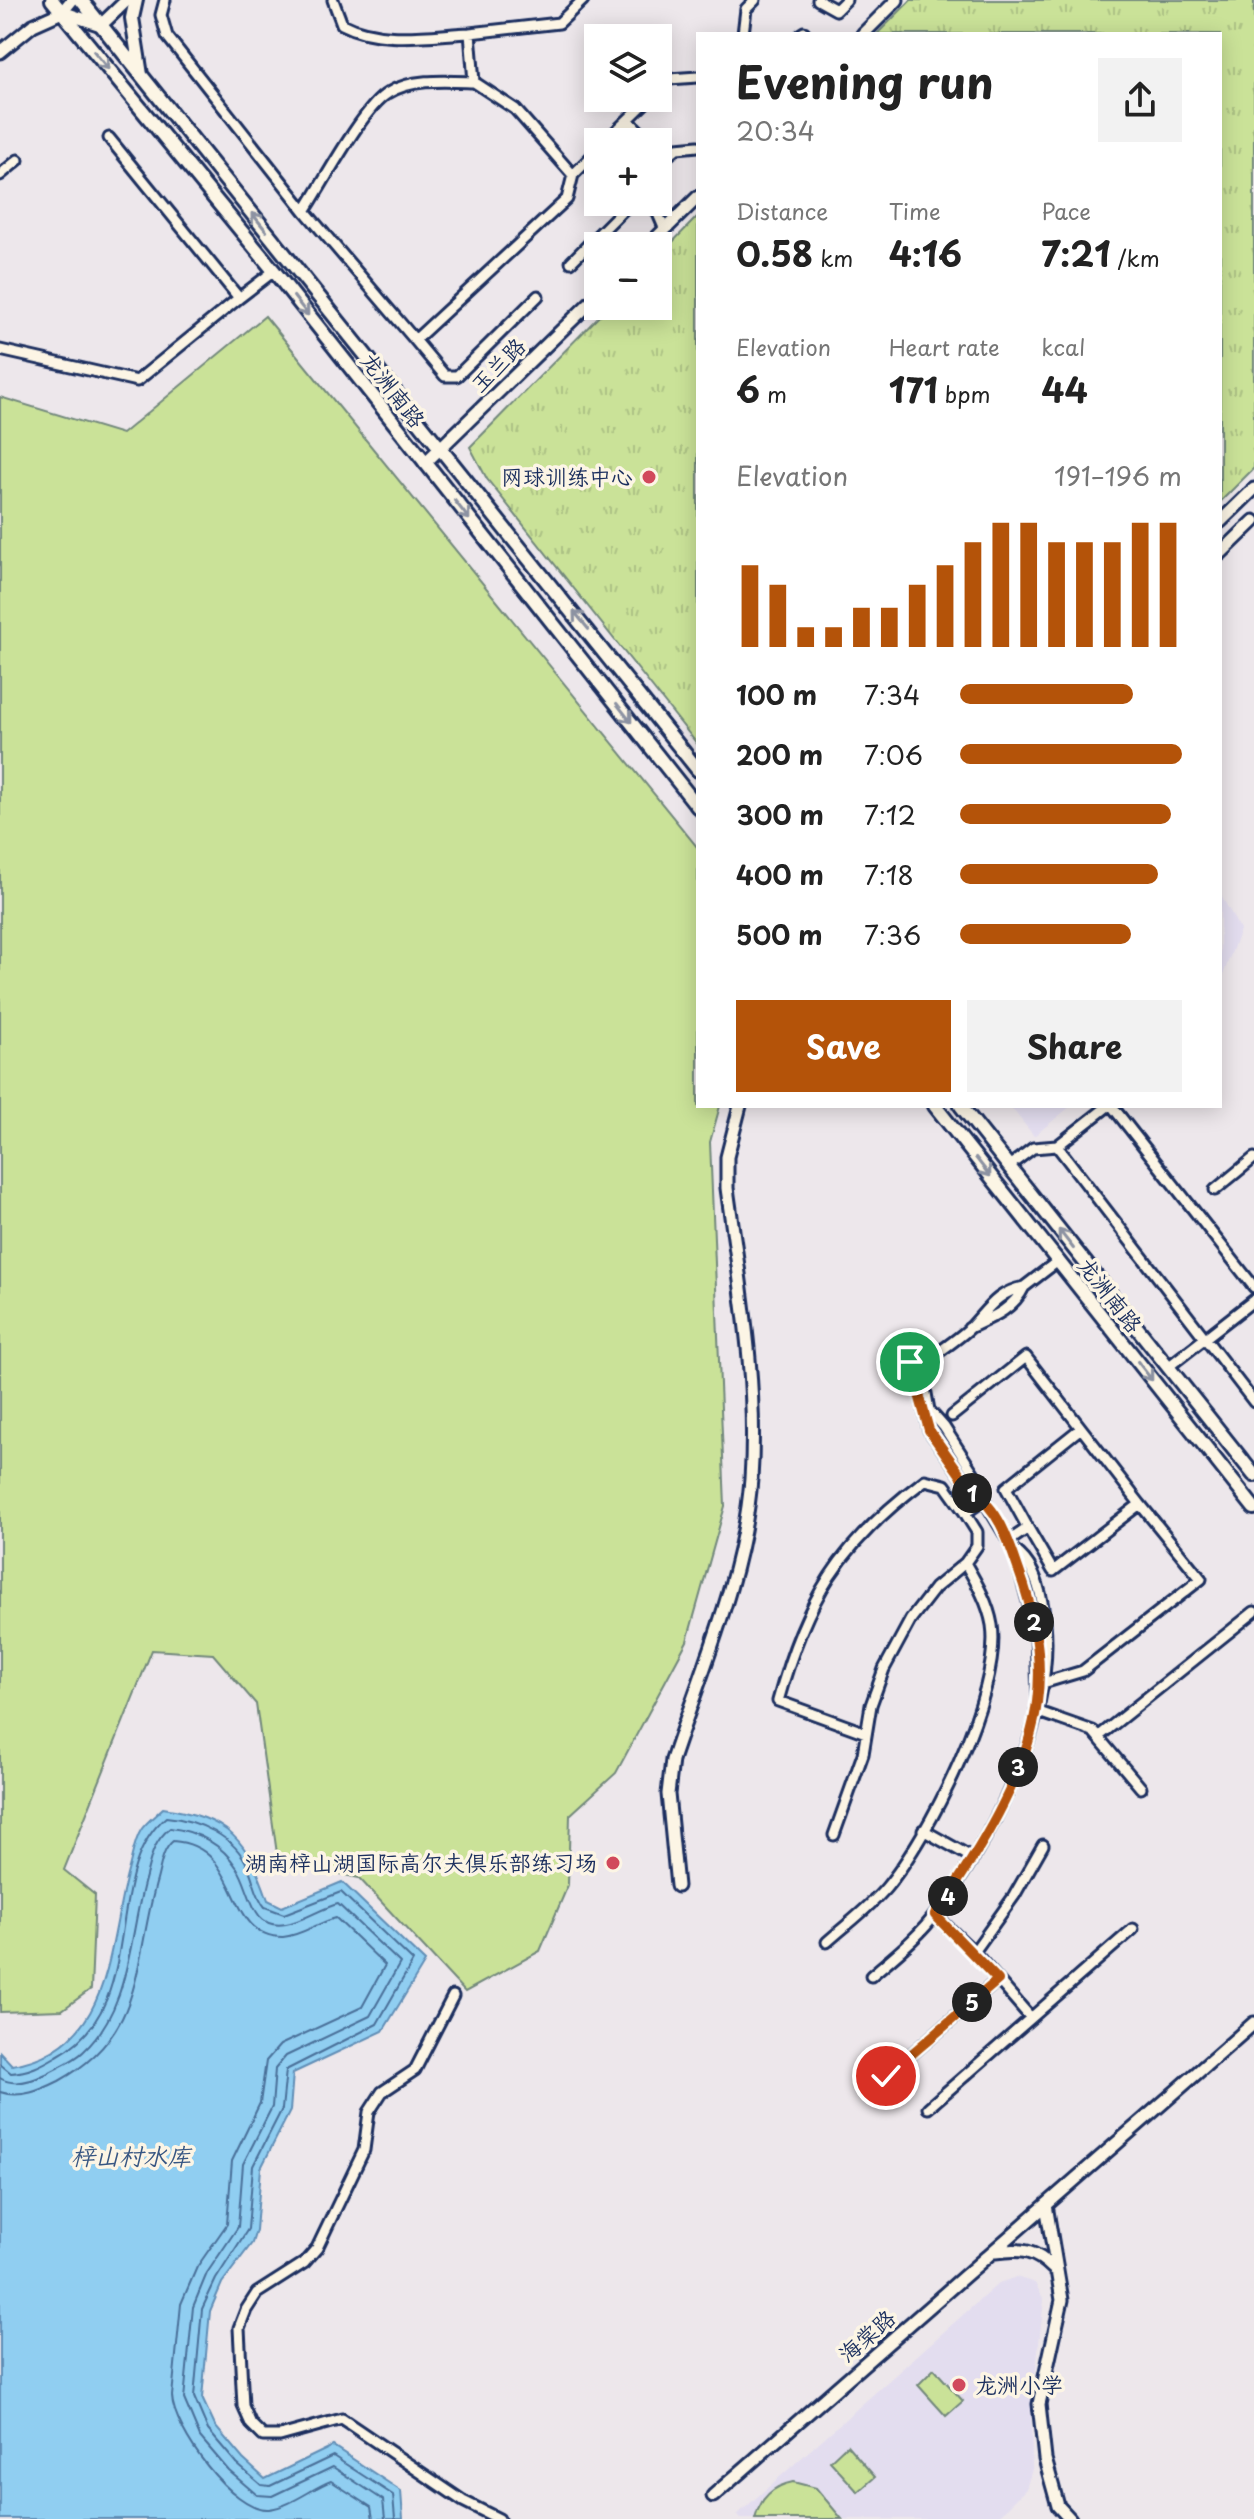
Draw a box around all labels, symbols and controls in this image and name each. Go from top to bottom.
map controls [584,24,672,320]
button: layers [584,24,672,112]
text: Evening run [736,48,994,114]
one-way arrow [92,50,110,71]
button: share [1098,58,1182,142]
text: 20:34 [736,111,815,150]
button: + [584,128,672,216]
text: Distance [736,194,828,227]
text: Time [889,194,941,227]
text: Pace [1041,194,1091,227]
one-way arrow [250,212,268,233]
text: 0.58 [736,227,813,279]
text: 4:16 [889,227,962,279]
text: 7:21 [1041,227,1110,279]
button: − [584,232,672,320]
text: km [813,241,853,274]
text: /km [1110,241,1160,274]
one-way arrow [292,295,310,316]
street label: 玉兰路 [462,329,532,399]
text: Elevation [736,330,831,363]
text: Heart rate [889,330,1000,363]
text: kcal [1041,330,1085,363]
street label: 龙洲南路 [354,344,434,434]
text: 6 [736,363,760,415]
text: 171 [889,363,938,415]
text: 44 [1041,363,1088,415]
text: m [760,377,787,410]
text: bpm [938,377,991,410]
text: Elevation [736,456,848,495]
text: 191–196 m [1054,456,1182,495]
place label: 网球训练中心 [501,459,633,492]
marker: 网球训练中心 [640,468,658,486]
one-way arrow [453,499,471,520]
one-way arrow [572,610,590,631]
text: 100 m [736,675,817,714]
text: 7:34 [864,675,920,714]
one-way arrow [615,702,632,723]
text: 200 m [736,735,823,774]
text: 7:06 [864,735,923,774]
text: 300 m [736,795,824,834]
text: 7:12 [864,795,916,834]
text: 400 m [736,855,824,894]
text: 7:18 [864,855,914,894]
text: 500 m [736,915,822,954]
text: 7:36 [864,915,921,954]
button: Save [736,1000,951,1092]
button: Share [967,1000,1182,1092]
one-way arrow [974,1156,992,1177]
one-way arrow [1058,1229,1075,1250]
street label: 龙洲南路 [1071,1249,1151,1339]
pin [876,1328,944,1396]
icon: arrive [888,1340,932,1384]
one-way arrow [1136,1360,1154,1381]
pin: 1 [952,1473,992,1513]
text: 1 [967,1476,977,1509]
pin: 2 [1014,1602,1054,1642]
text: 2 [1026,1605,1042,1638]
pin: 3 [998,1747,1038,1787]
text: 3 [1011,1750,1025,1783]
place label: 湖南梓山湖国际高尔夫俱乐部练习场 [245,1845,597,1878]
marker: 湖南梓山湖国际高尔夫俱乐部练习场 [604,1854,622,1872]
pin: 4 [928,1876,968,1916]
text: 4 [941,1879,955,1912]
pin: 5 [952,1982,992,2022]
text: 5 [965,1985,979,2018]
pin [852,2042,920,2110]
icon: check [864,2054,908,2098]
water label: 梓山村水库 [71,2137,193,2173]
street label: 海棠路 [830,2301,902,2369]
place label: 龙洲小学 [975,2367,1063,2400]
marker: 龙洲小学 [950,2376,968,2394]

